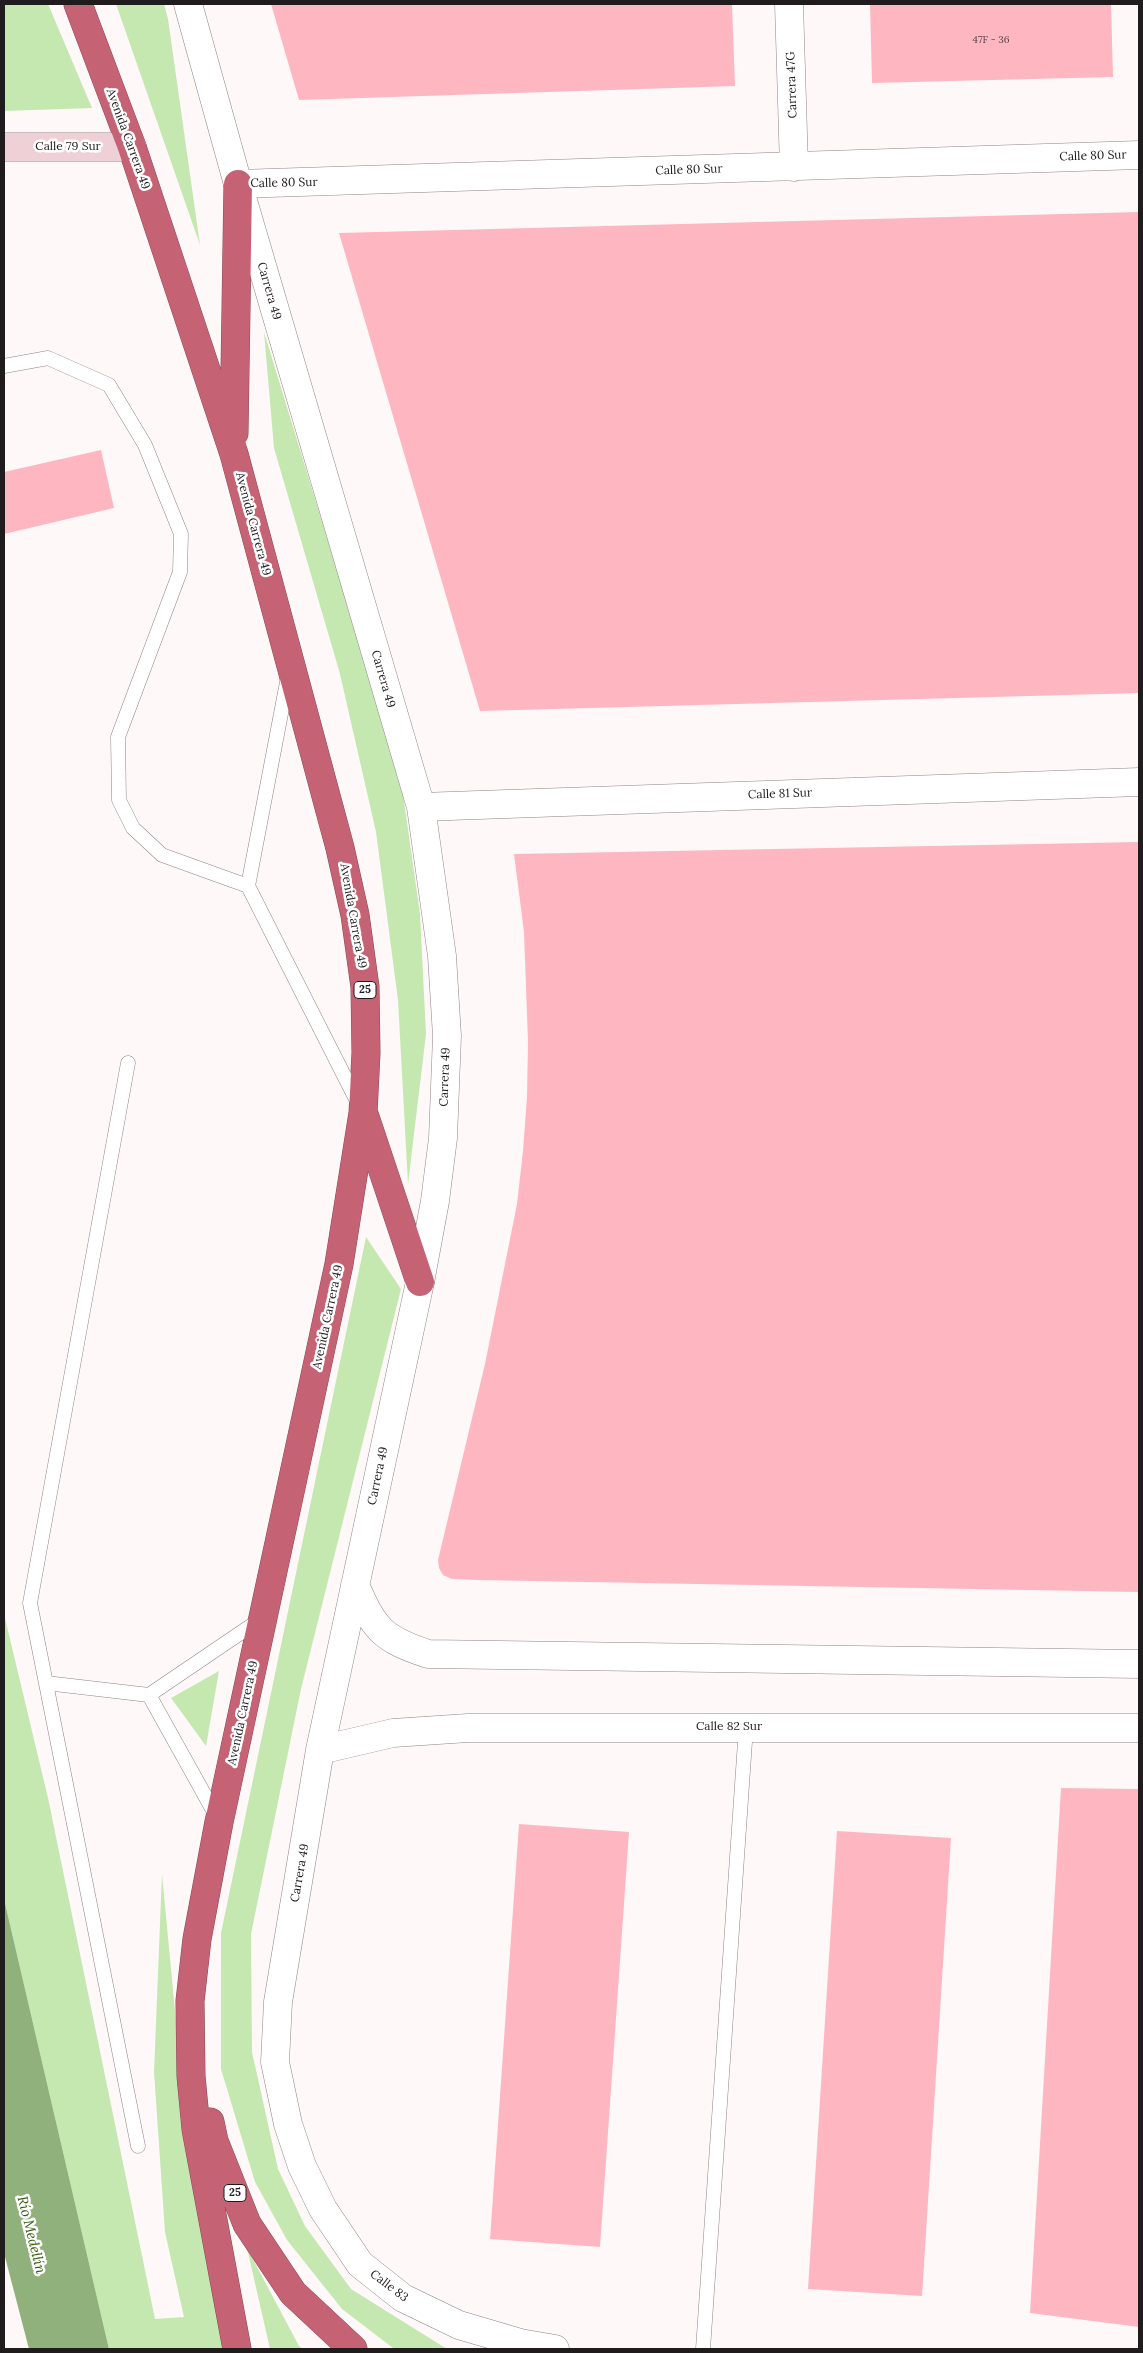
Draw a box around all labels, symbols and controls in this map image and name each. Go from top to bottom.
house number: 47F - 36 [972,34,1010,46]
street label: Carrera 47G [784,51,800,119]
street label: Avenida Carrera 49 [103,87,153,191]
street label: Calle 79 Sur [35,140,101,154]
street label: Calle 80 Sur [1059,148,1127,164]
street label: Calle 80 Sur [655,162,723,178]
street label: Calle 80 Sur [250,175,318,191]
street label: Carrera 49 [254,261,284,321]
street label: Avenida Carrera 49 [232,471,274,577]
street label: Carrera 49 [368,649,398,709]
street label: Calle 81 Sur [748,786,812,802]
street label: Avenida Carrera 49 [337,862,369,970]
road number: 25 [354,982,376,998]
street label: Carrera 49 [437,1047,453,1107]
street label: Avenida Carrera 49 [310,1264,346,1370]
street label: Carrera 49 [365,1446,391,1506]
street label: Avenida Carrera 49 [225,1660,261,1766]
street label: Calle 82 Sur [696,1720,762,1734]
street label: Carrera 49 [288,1843,312,1903]
road number: 25 [224,2184,246,2202]
water label: Río Medellín [13,2195,49,2275]
street label: Calle 83 [367,2267,411,2305]

